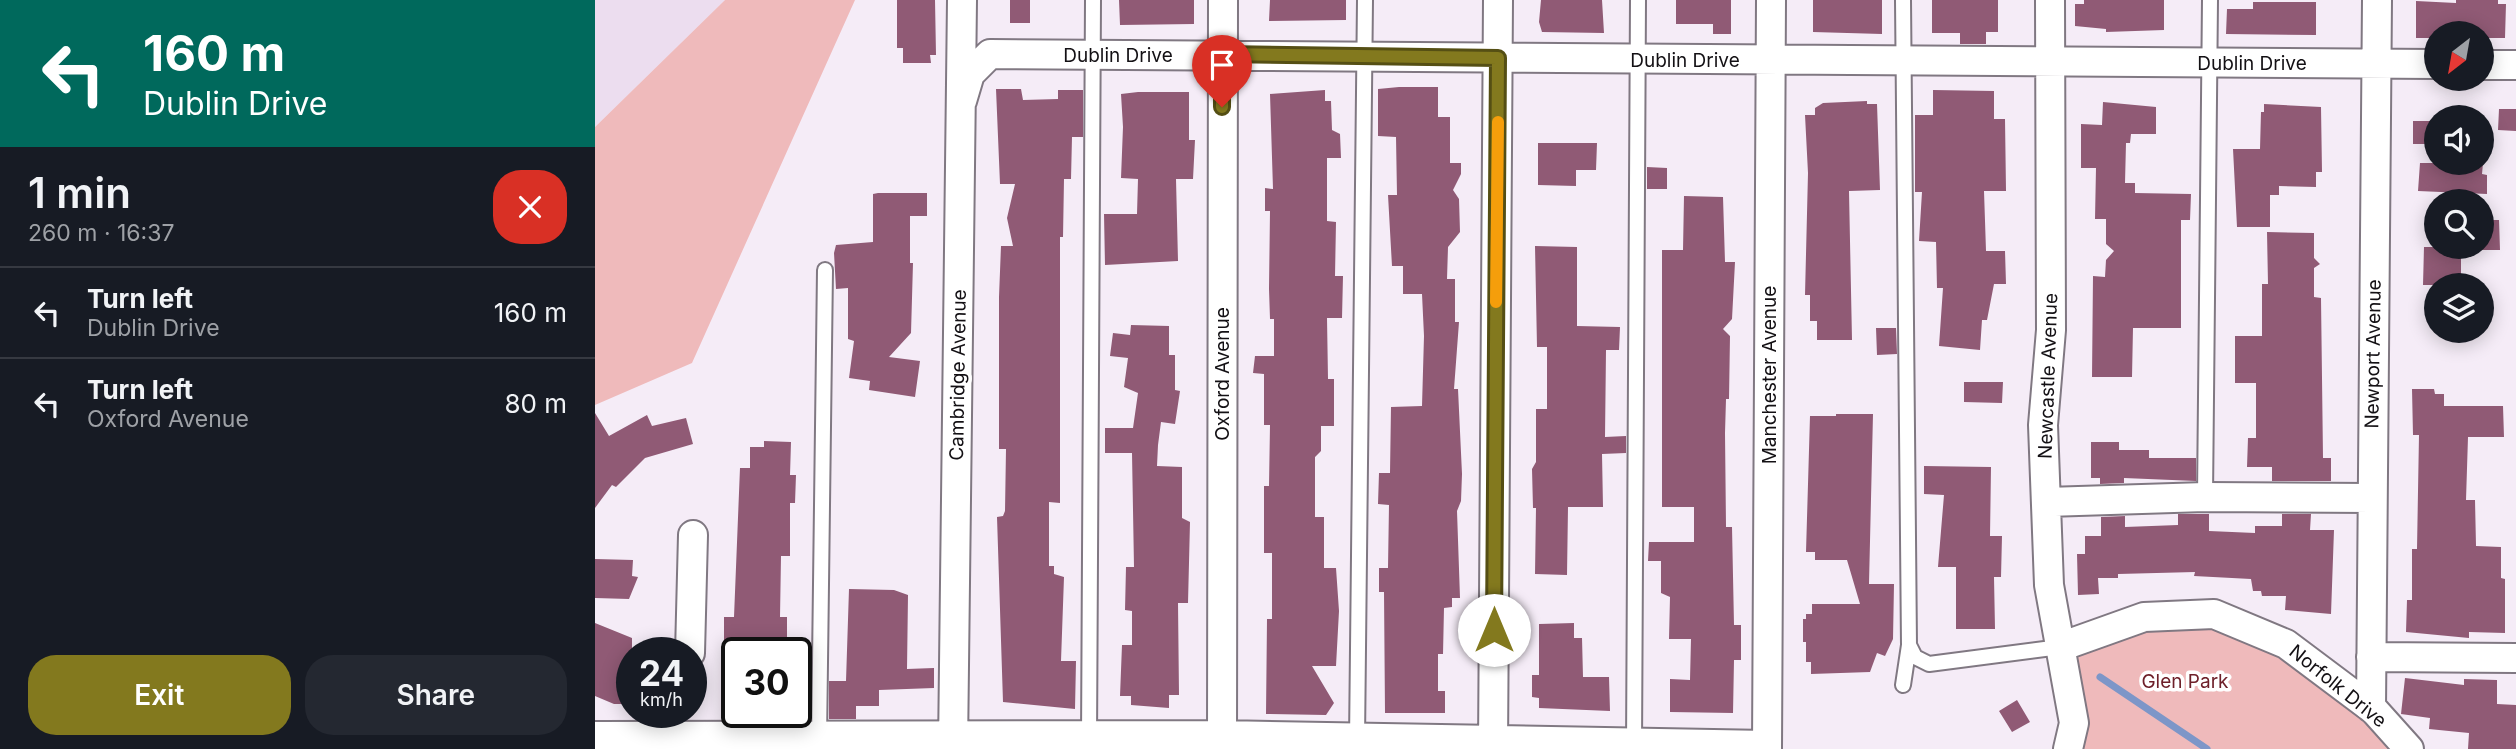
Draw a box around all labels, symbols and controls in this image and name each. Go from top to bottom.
north arrow [2424,21,2494,91]
map controls [2424,21,2494,343]
text: 160 m [143,24,285,83]
icon: left [28,28,119,119]
pin [1192,35,1252,107]
street label: Dublin Drive [1063,44,1173,67]
icon: arrive [1203,46,1241,84]
street label: Dublin Drive [1630,49,1740,72]
street label: Dublin Drive [2197,52,2307,75]
text: Dublin Drive [143,84,327,123]
button: sound [2424,105,2494,175]
text: 1 min [28,167,131,218]
button: close [493,170,567,244]
button: search [2424,189,2494,259]
text: 260 m · 16:37 [28,219,174,247]
button: layers [2424,273,2494,343]
street label: Newport Avenue [2360,279,2386,429]
text: Turn left [87,283,193,314]
street label: Manchester Avenue [1758,286,1781,464]
street label: Cambridge Avenue [945,289,971,461]
street label: Newcastle Avenue [2034,293,2062,459]
icon: left [28,294,66,332]
text: 160 m [494,297,567,328]
street label: Oxford Avenue [1211,307,1234,441]
text: Dublin Drive [87,314,220,342]
text: Turn left [87,374,193,405]
icon: left [28,385,66,423]
text: 80 m [504,388,567,419]
text: Oxford Avenue [87,405,249,433]
position arrow [1457,593,1531,667]
speed limit sign: 30 [721,637,812,728]
street label: Norfolk Drive [2285,640,2391,732]
text: 24 [639,652,684,694]
button: Exit [28,655,291,735]
button: Share [305,655,567,735]
park label: Glen Park [2141,670,2229,693]
text: km/h [640,689,683,710]

